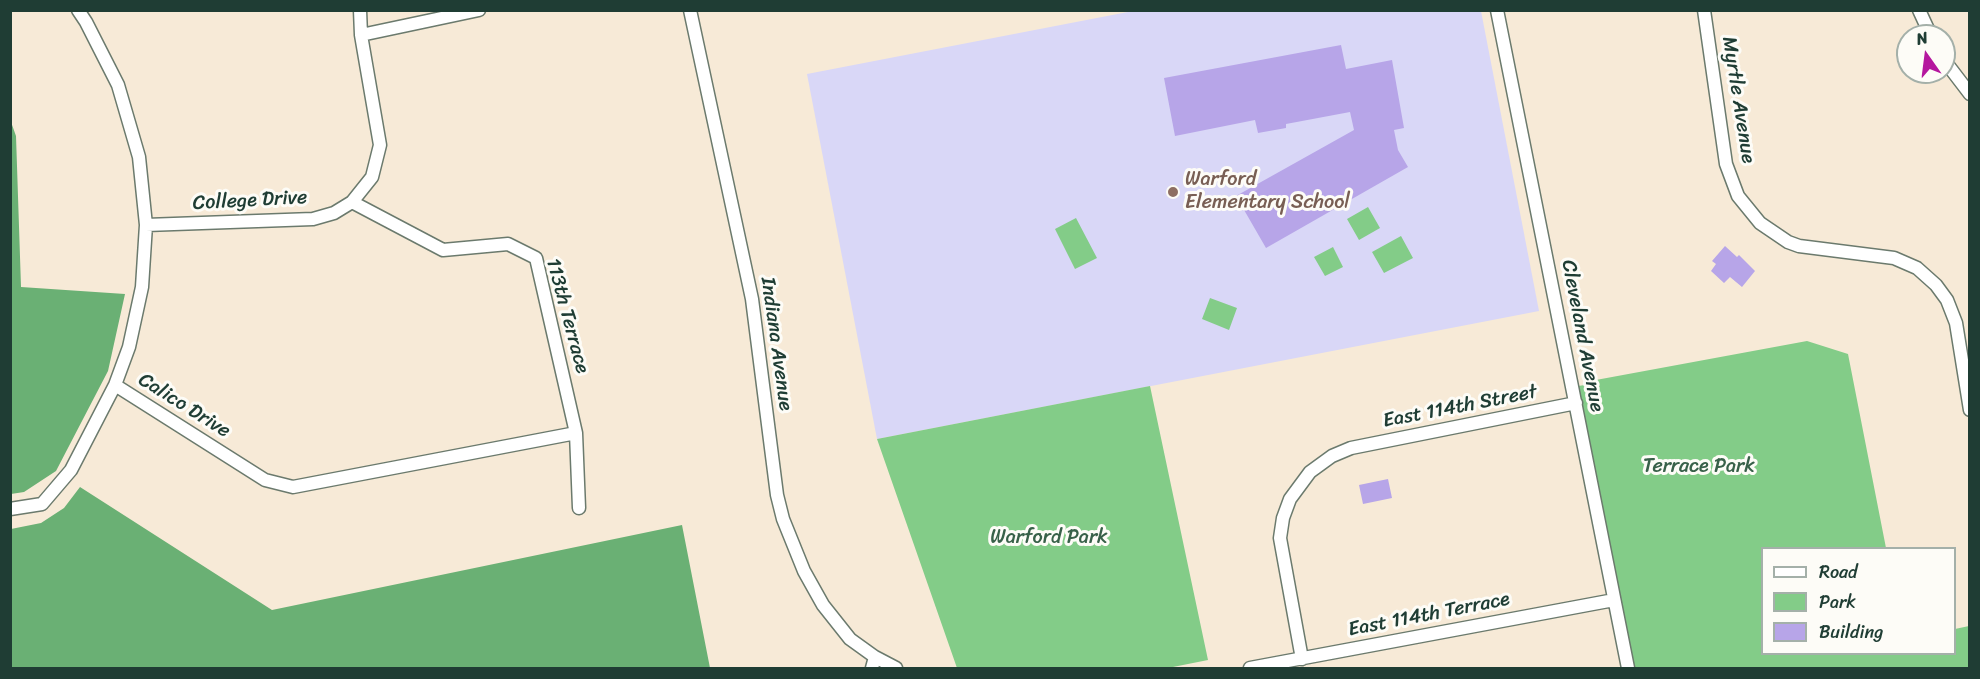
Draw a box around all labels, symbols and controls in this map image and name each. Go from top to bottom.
text: N [1913,23,1931,53]
north arrow [1896,24,1956,84]
street label: Myrtle Avenue [1716,35,1760,165]
place label: Warford Elementary School [1185,168,1350,215]
marker: Warford Elementary School [1166,185,1180,199]
street label: College Drive [192,186,308,216]
street label: 113th Terrace [540,256,594,376]
street label: Cleveland Avenue [1556,258,1608,414]
street label: Indiana Avenue [755,276,797,412]
street label: Calico Drive [134,368,234,444]
street label: East 114th Street [1381,380,1539,434]
park label: Terrace Park [1643,455,1755,479]
park label: Warford Park [990,526,1108,550]
legend [1761,547,1956,655]
text: Road [1819,556,1858,588]
text: Park [1819,586,1856,618]
street label: East 114th Terrace [1346,588,1512,642]
text: Building [1819,616,1883,648]

